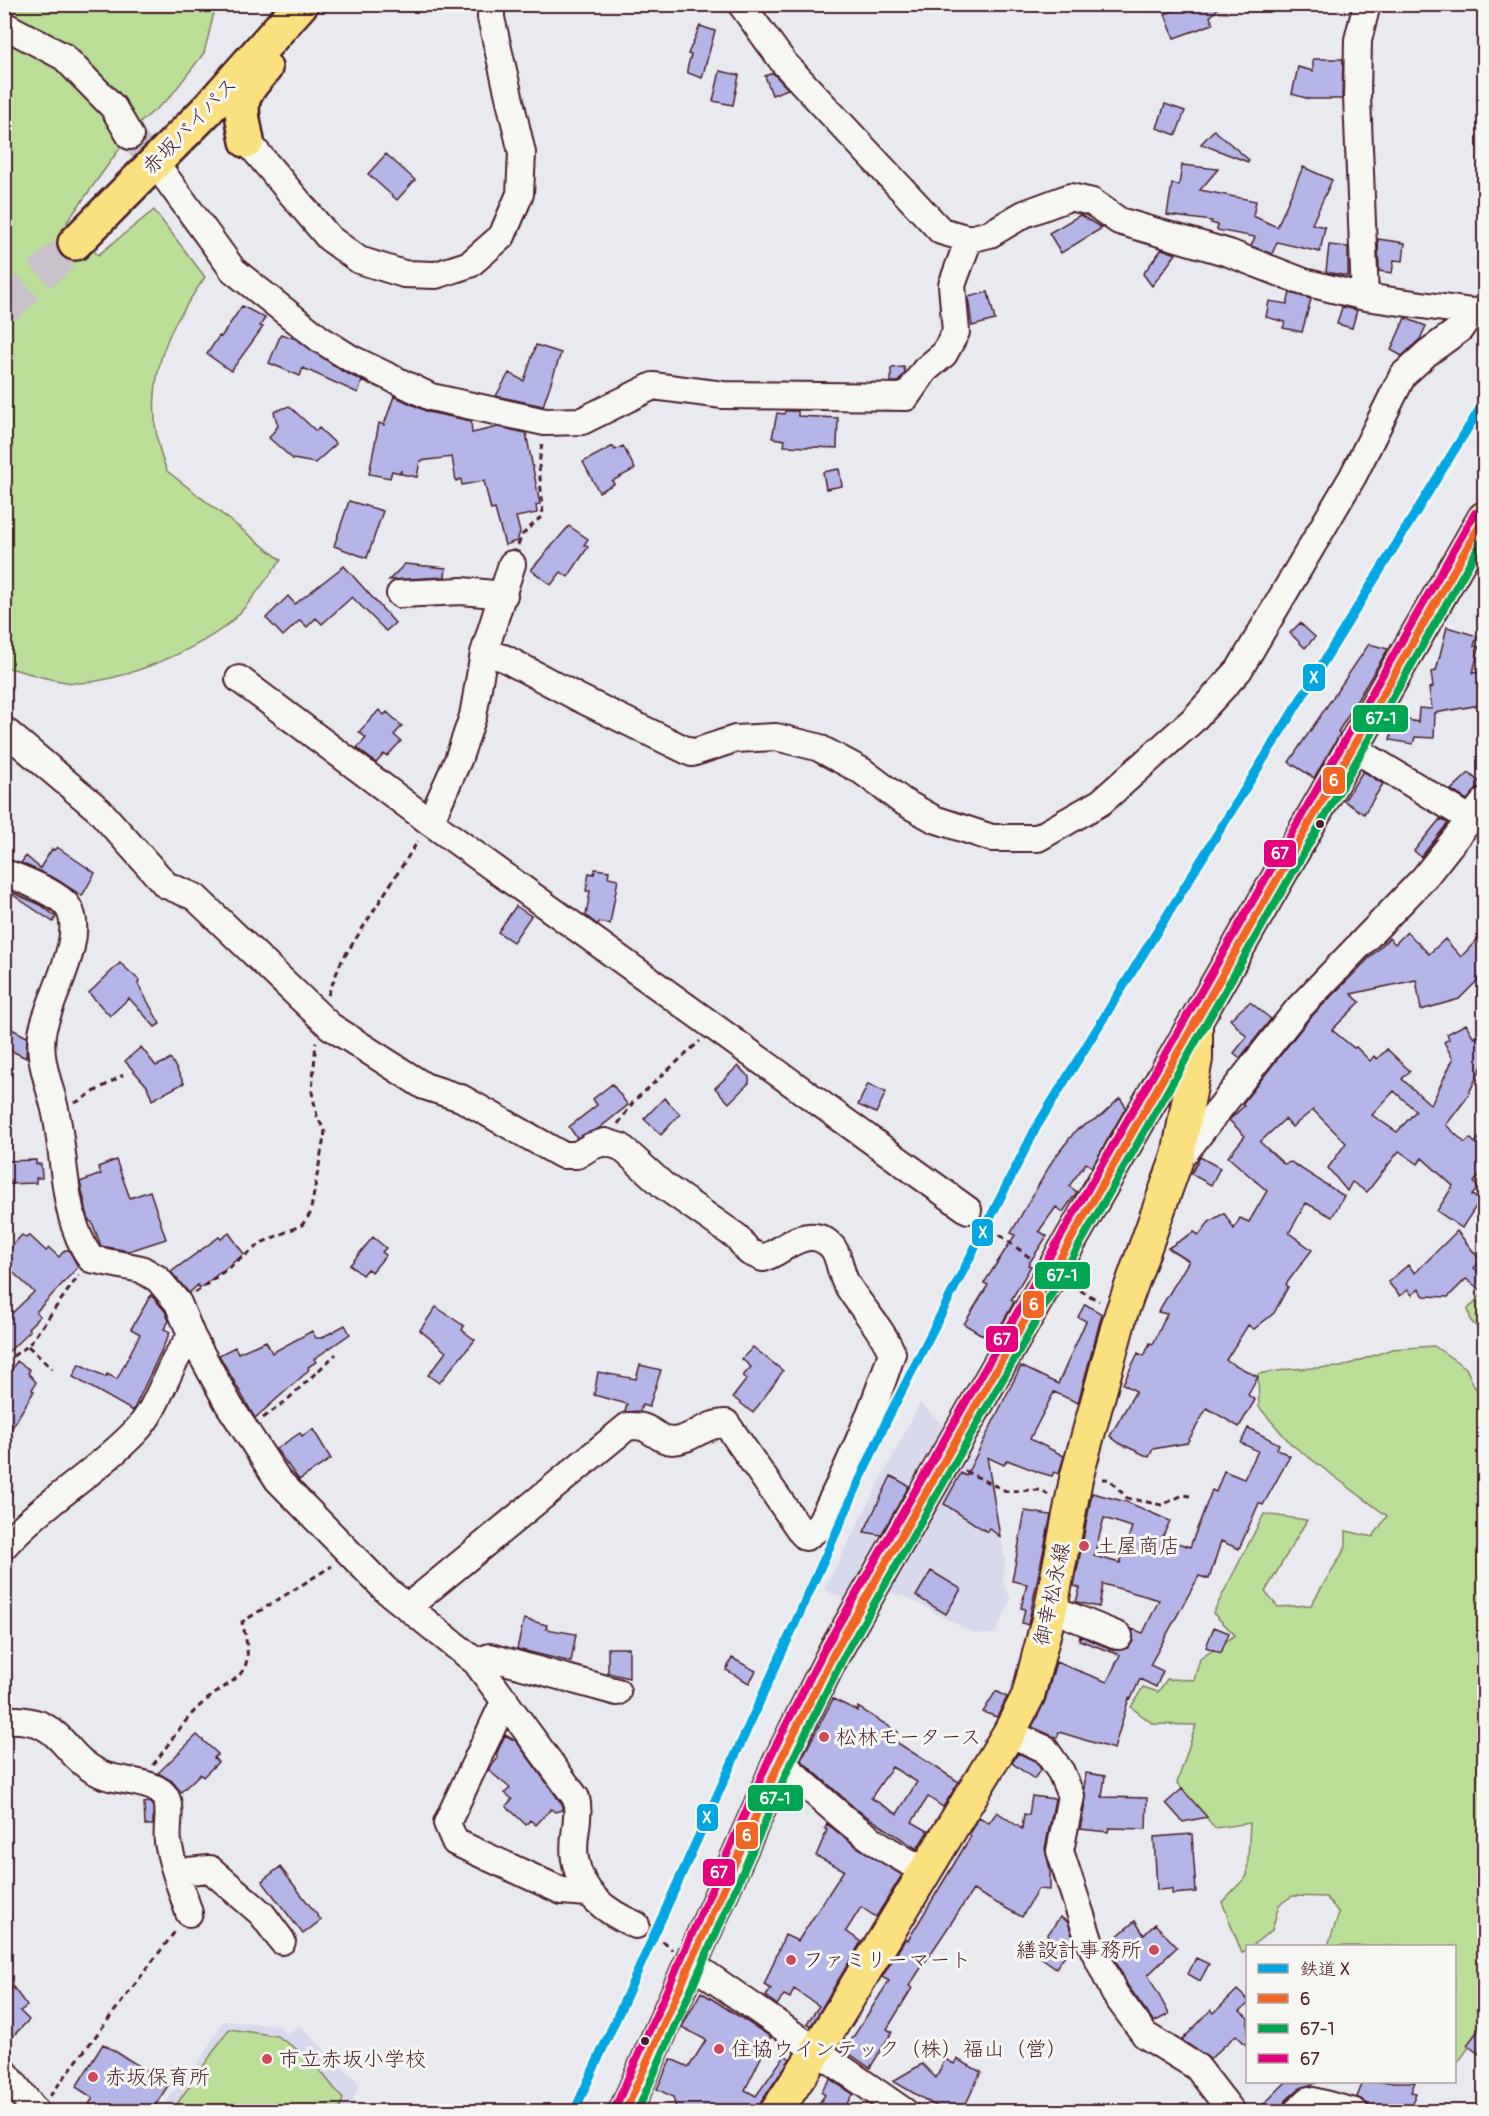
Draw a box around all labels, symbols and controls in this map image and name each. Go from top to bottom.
street label: 赤坂バイパス [137,71,243,181]
line badge: X [1302,663,1326,692]
text: X [1309,668,1319,688]
line badge: 67-1 [1352,704,1409,733]
text: 67-1 [1366,709,1396,729]
line badge: 6 [1322,766,1346,795]
text: 6 [1329,771,1339,791]
unlabelled marker [1314,818,1326,830]
line badge: 67 [1263,839,1297,868]
text: 67 [1271,844,1289,864]
line badge: X [971,1218,994,1247]
text: X [978,1223,988,1243]
line badge: 67-1 [1034,1261,1091,1290]
text: 67-1 [1047,1266,1077,1286]
line badge: 6 [1022,1290,1045,1319]
text: 6 [1029,1295,1039,1315]
line badge: 67 [985,1325,1019,1353]
text: 67 [993,1330,1011,1350]
place label: 土屋商店 [1096,1533,1180,1560]
marker: 土屋商店 [1077,1539,1091,1553]
street label: 御幸松永線 [1028,1540,1076,1648]
place label: 松林モータース [836,1724,981,1751]
marker: 松林モータース [817,1730,831,1744]
line badge: 67-1 [747,1784,804,1812]
text: 67-1 [760,1789,790,1809]
line badge: X [696,1803,719,1832]
text: X [702,1808,712,1828]
line badge: 6 [735,1821,759,1850]
text: 6 [742,1826,752,1846]
line badge: 67 [702,1858,736,1887]
text: 67 [710,1863,728,1883]
place label: 繕設計事務所 [1016,1937,1142,1964]
marker: 繕設計事務所 [1147,1943,1161,1957]
legend [1246,1945,1456,2083]
place label: ファミリーマート [803,1947,971,1974]
marker: ファミリーマート [784,1953,798,1967]
text: 鉄道 X [1300,1958,1350,1981]
text: 6 [1300,1988,1310,2011]
text: 67-1 [1300,2018,1335,2041]
unlabelled marker [639,2035,651,2047]
place label: 住協ウインテック（株）福山（営） [731,2036,1067,2063]
marker: 住協ウインテック（株）福山（営） [712,2042,726,2056]
place label: 市立赤坂小学校 [279,2046,426,2073]
text: 67 [1300,2048,1320,2071]
marker: 市立赤坂小学校 [260,2052,274,2066]
place label: 赤坂保育所 [105,2064,210,2091]
marker: 赤坂保育所 [86,2070,100,2084]

